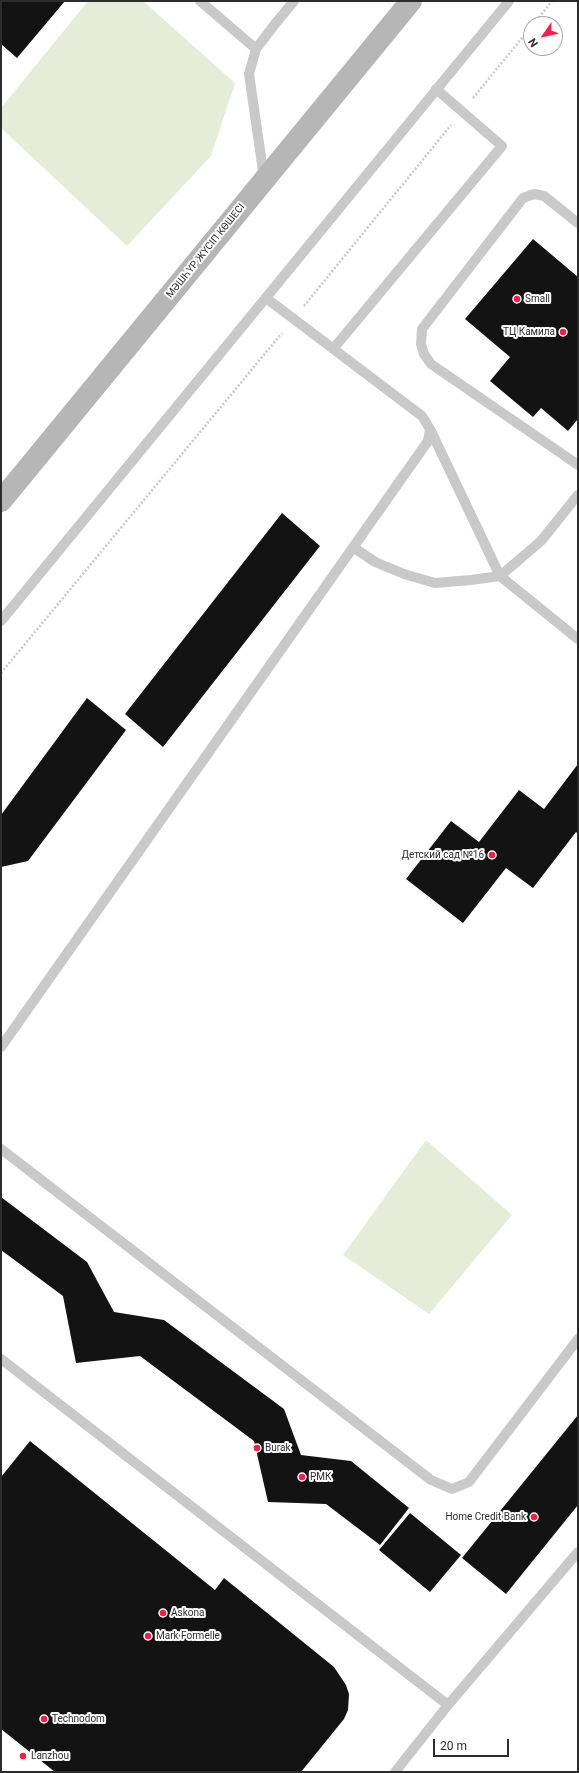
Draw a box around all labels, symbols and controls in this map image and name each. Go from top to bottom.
north arrow [523,16,563,56]
text: N [526,36,541,49]
street label: МӘШҺҮР ЖҮСІП КӨШЕСІ [164,201,248,301]
place label: Small [525,293,550,305]
marker: Small [512,294,522,304]
place label: ТЦ Камила [503,326,555,338]
marker: ТЦ Камила [558,327,568,337]
place label: Детский сад №16 [401,849,484,861]
marker: Детский сад №16 [487,850,497,860]
place label: Burak [265,1442,290,1454]
marker: Burak [252,1443,262,1453]
place label: РМК [310,1471,331,1483]
marker: РМК [297,1472,307,1482]
place label: Home Credit Bank [445,1511,526,1523]
marker: Home Credit Bank [529,1512,539,1522]
place label: Askona [171,1607,204,1619]
marker: Askona [158,1608,168,1618]
place label: Mark Formelle [156,1630,220,1642]
marker: Mark Formelle [143,1631,153,1641]
place label: Technodom [52,1713,105,1725]
marker: Technodom [39,1714,49,1724]
scale bar [435,1731,511,1757]
text: 20 m [440,1739,467,1753]
place label: Lanzhou [31,1750,69,1762]
marker: Lanzhou [18,1751,28,1761]

